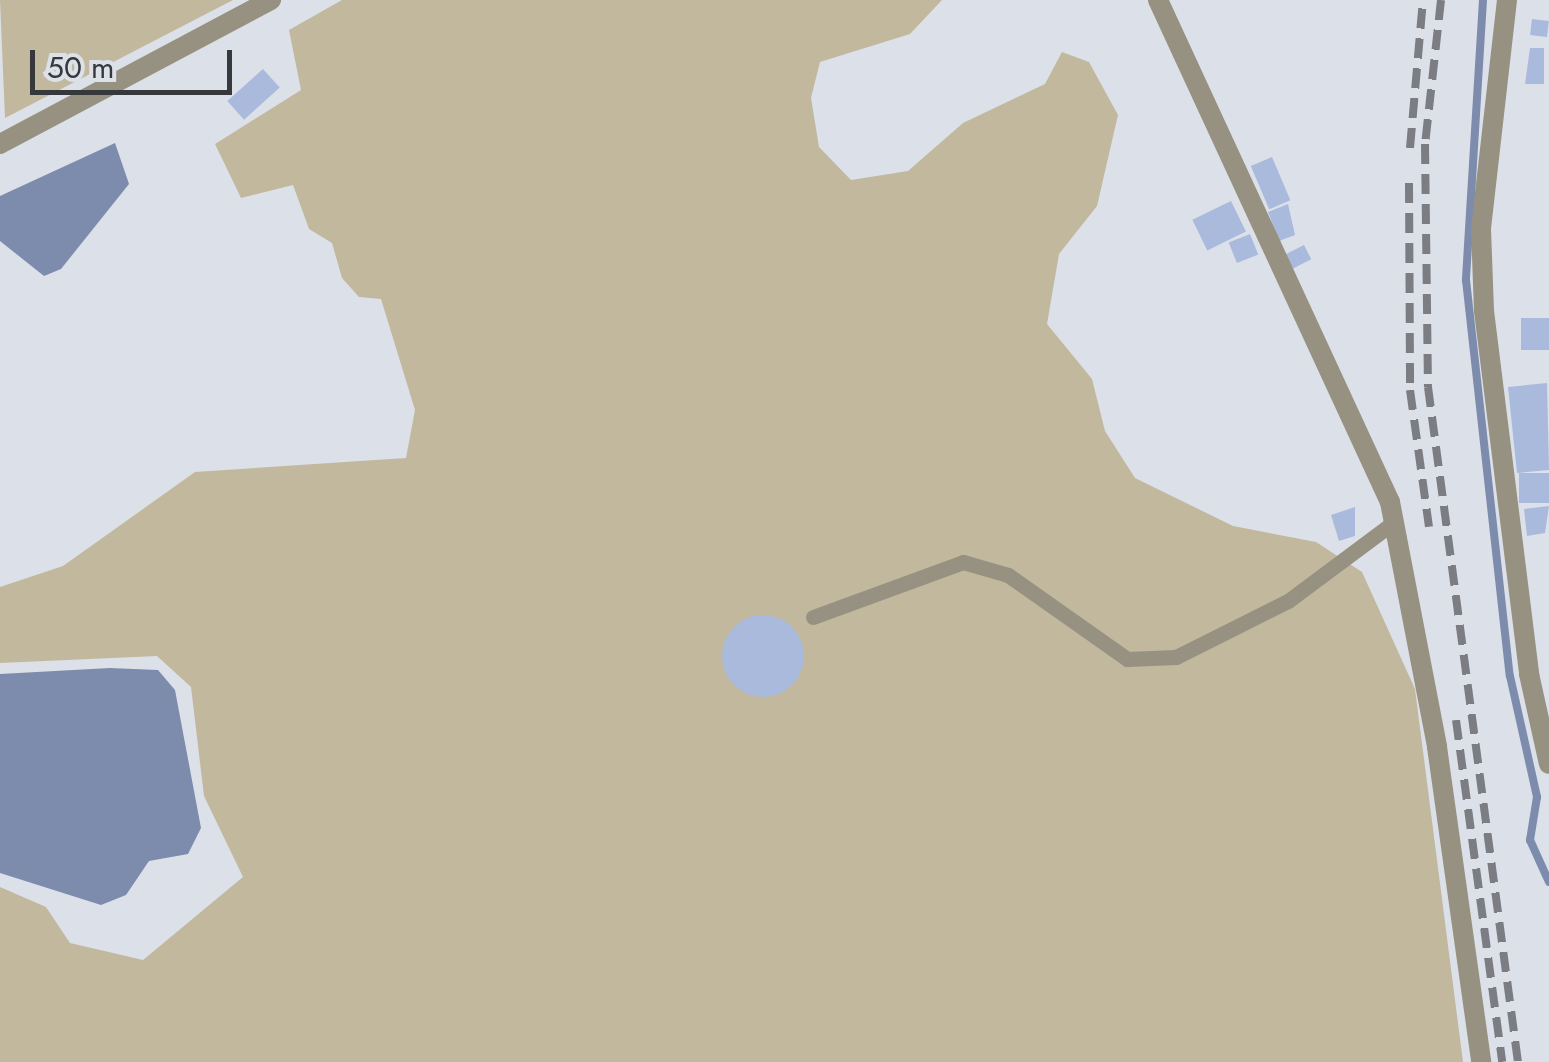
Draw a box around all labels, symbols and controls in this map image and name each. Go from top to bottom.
scale bar [35,30,238,92]
text: 50 m [47,46,114,89]

